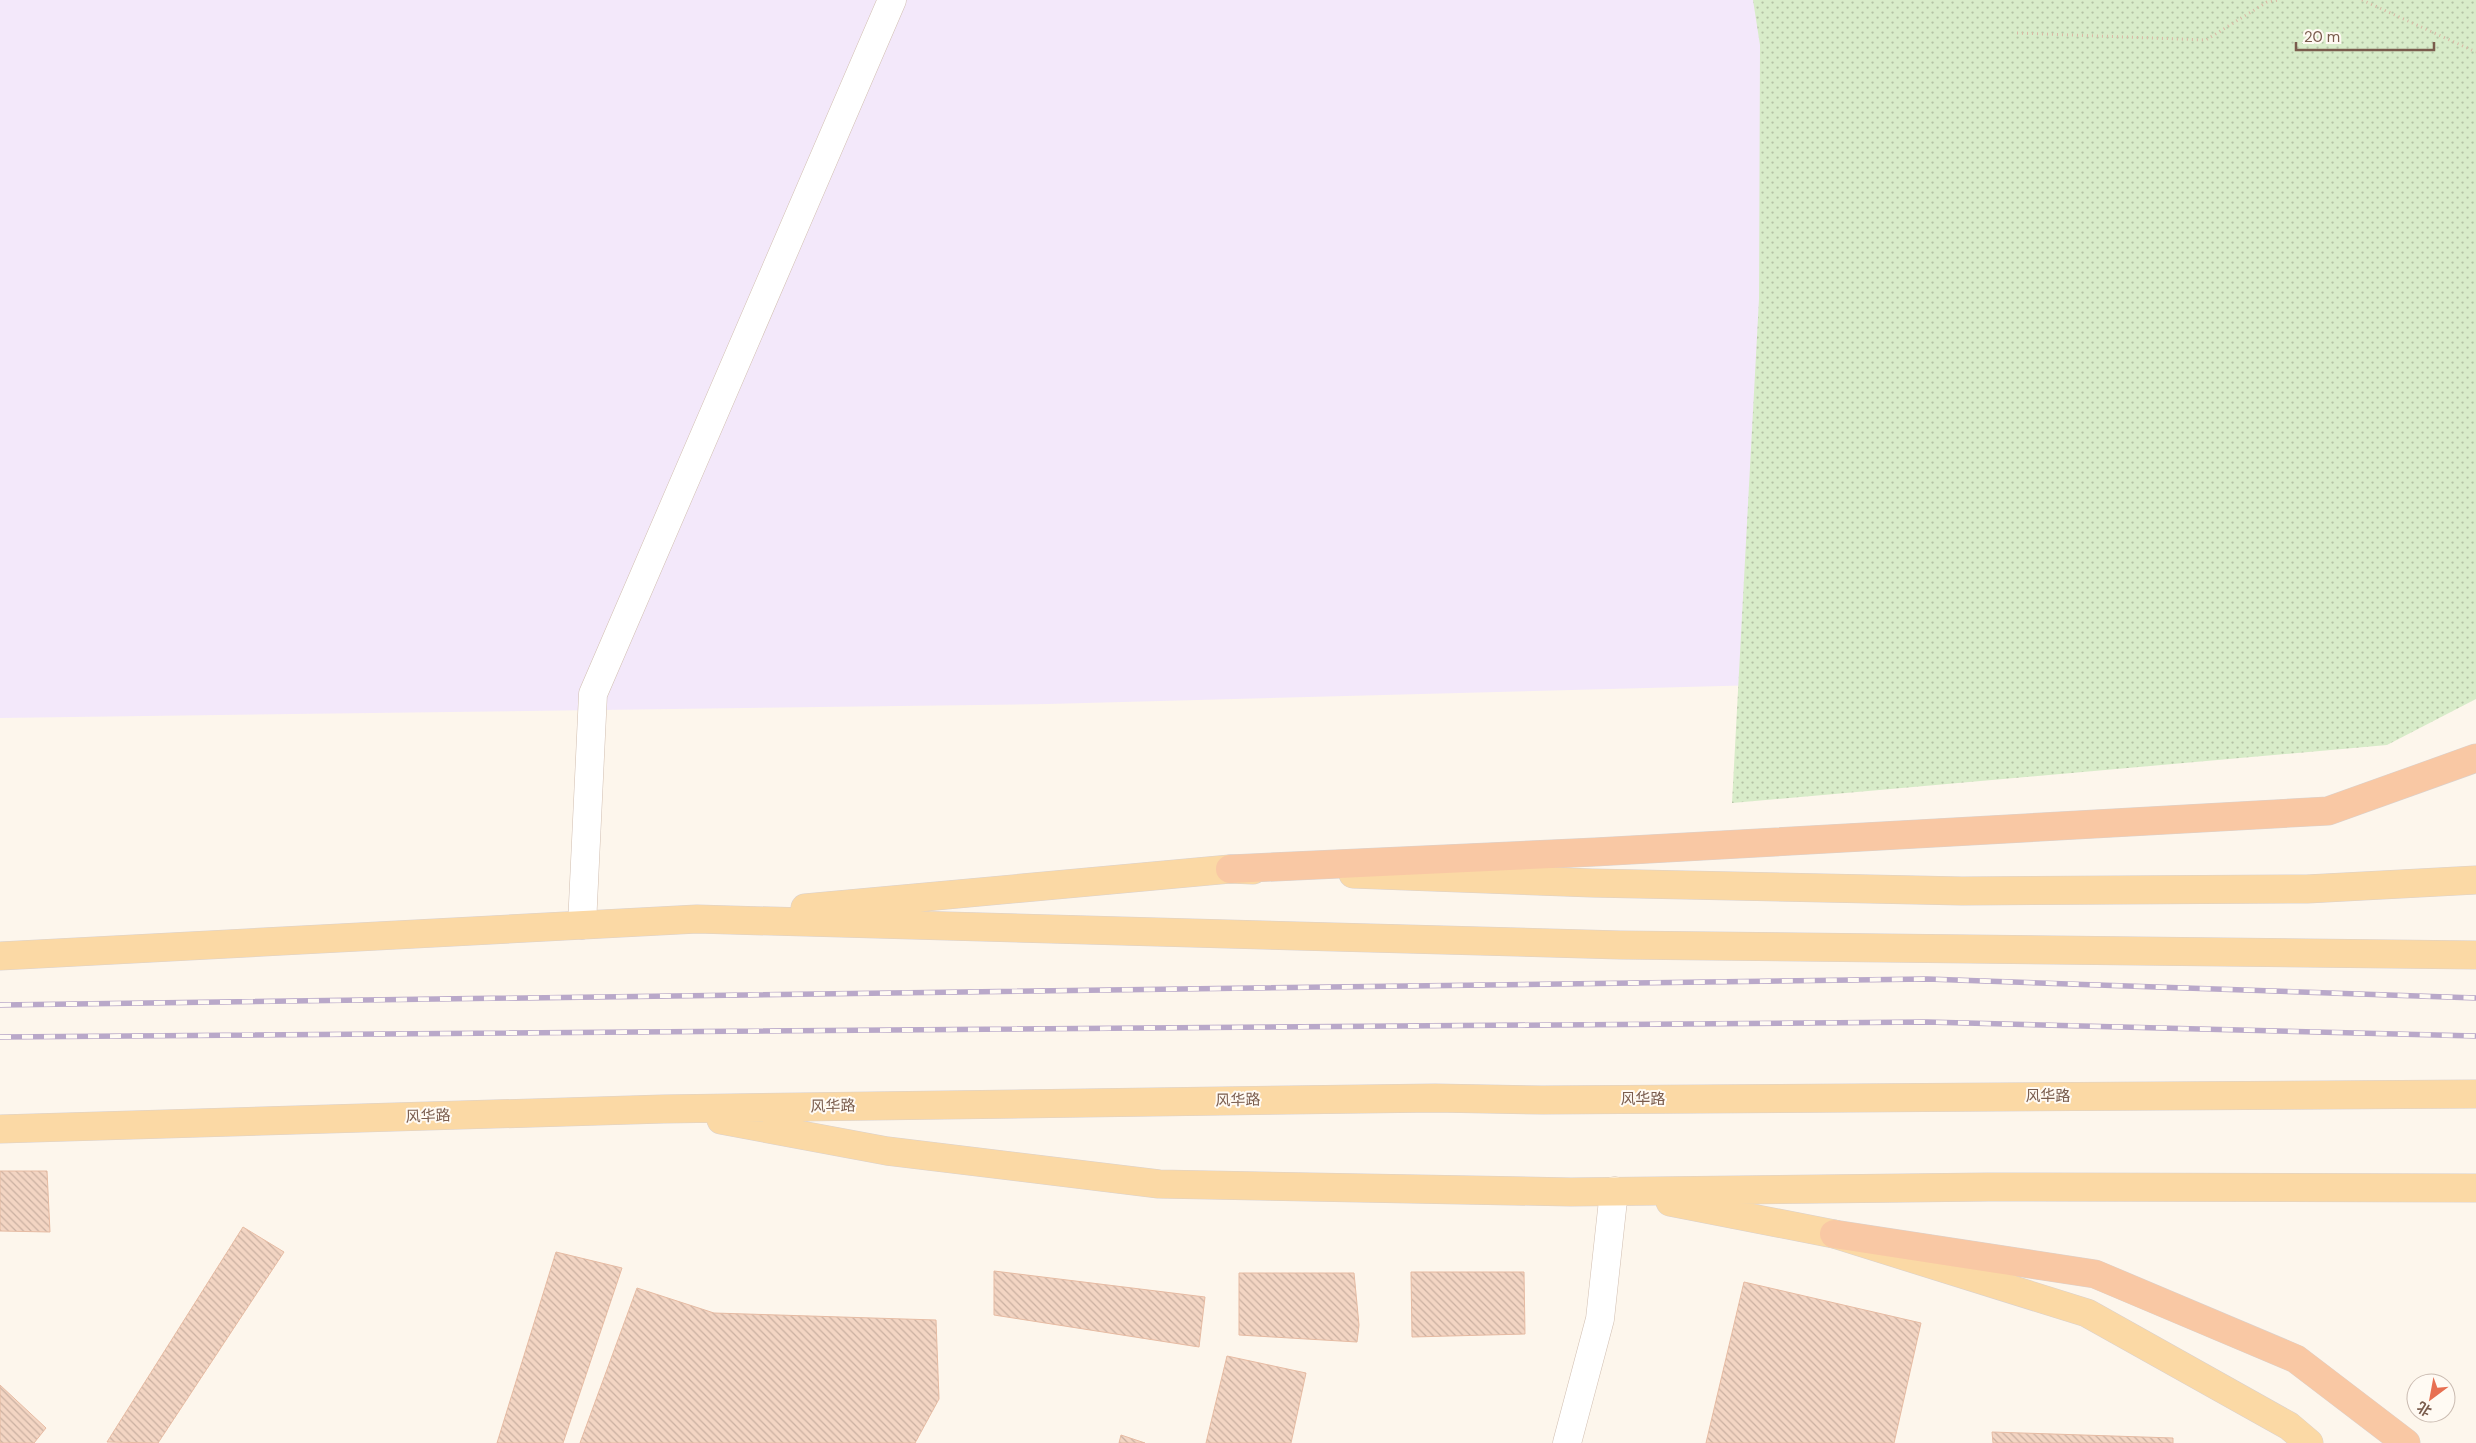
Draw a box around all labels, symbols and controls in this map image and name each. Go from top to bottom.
scale bar [2296,20,2434,52]
text: 20 m [2304,27,2340,47]
street label: 风华路 [2025,1086,2071,1106]
street label: 风华路 [1620,1089,1666,1109]
street label: 风华路 [1215,1090,1261,1110]
street label: 风华路 [810,1096,856,1116]
street label: 风华路 [405,1105,451,1127]
north arrow [2406,1373,2456,1423]
text: 北 [2413,1398,2435,1420]

